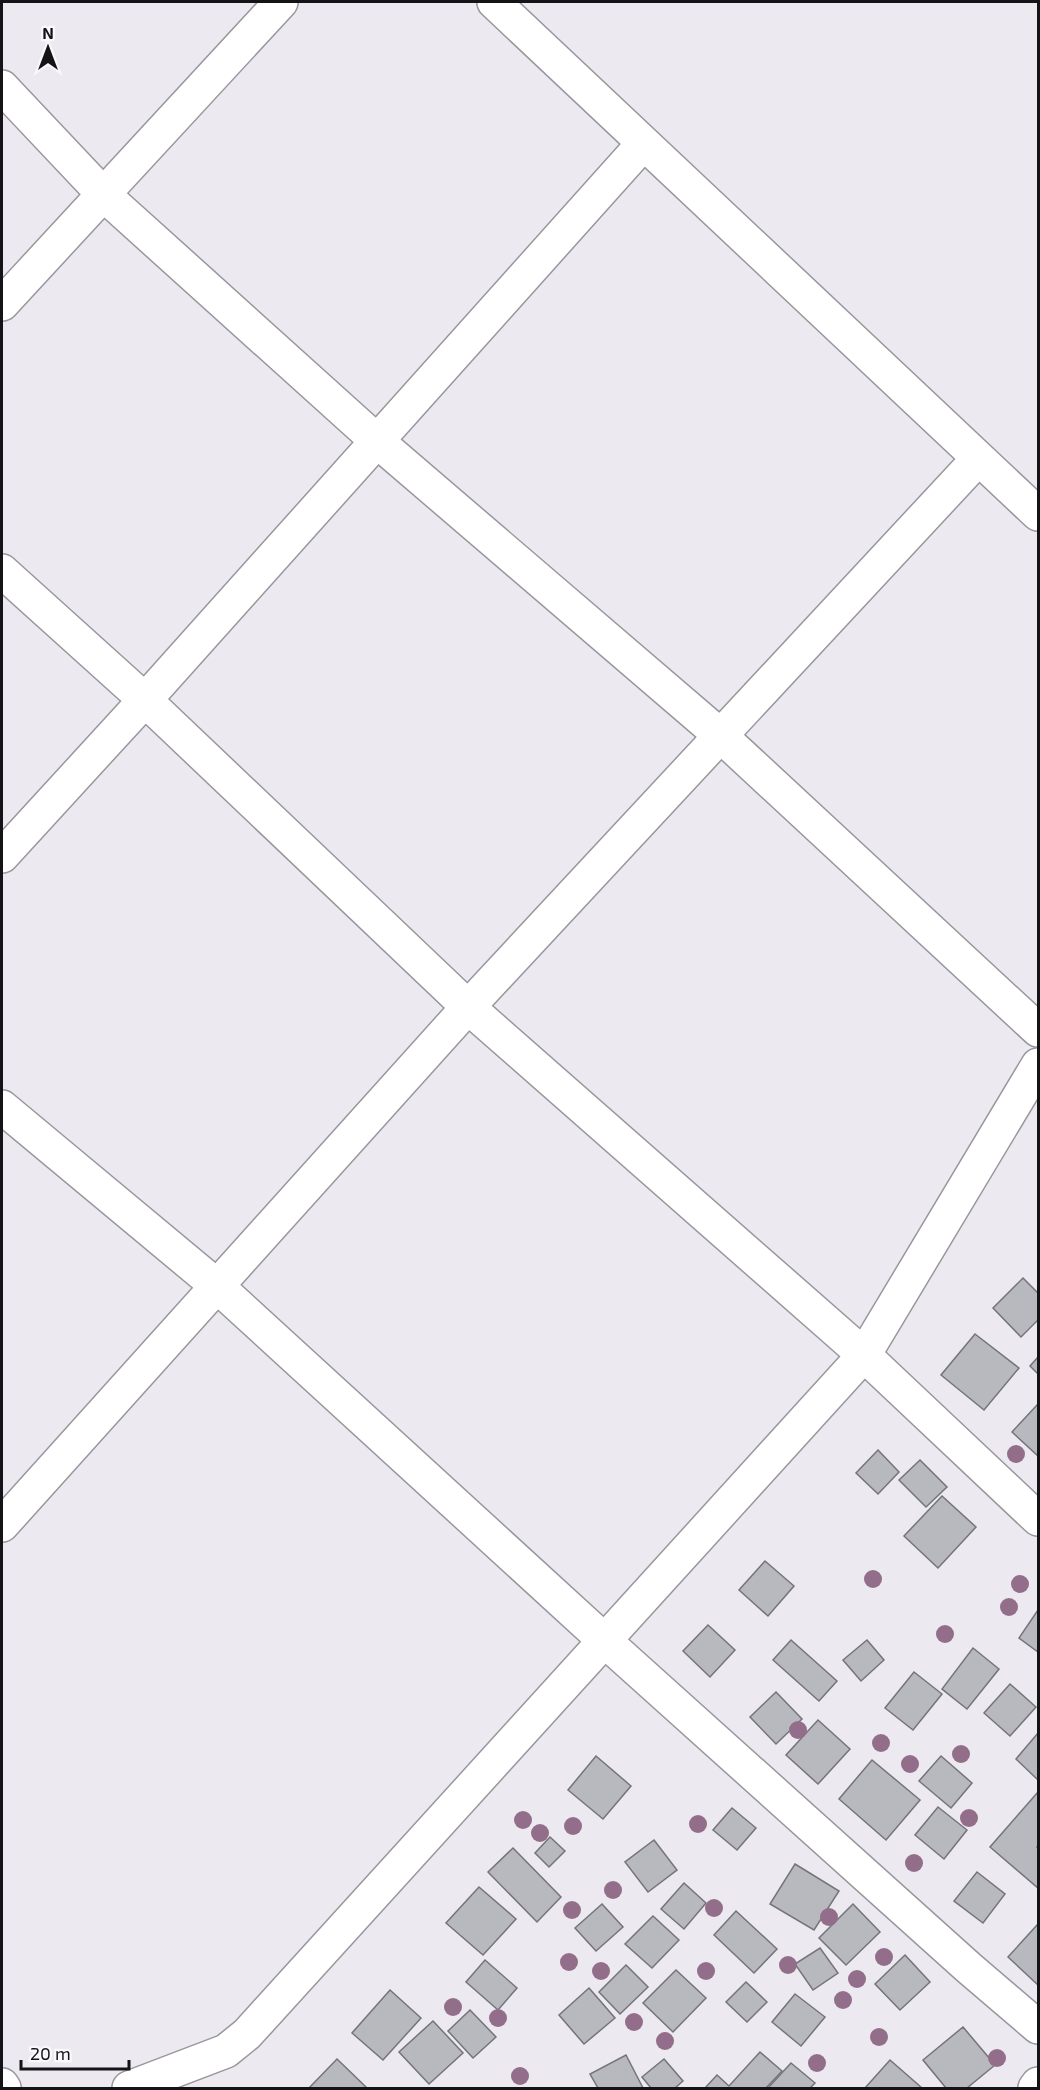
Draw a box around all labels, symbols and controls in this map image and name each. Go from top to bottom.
north arrow [18,18,78,78]
text: N [42,23,54,42]
scale bar [21,2033,129,2071]
text: 20 m [30,2042,71,2064]

